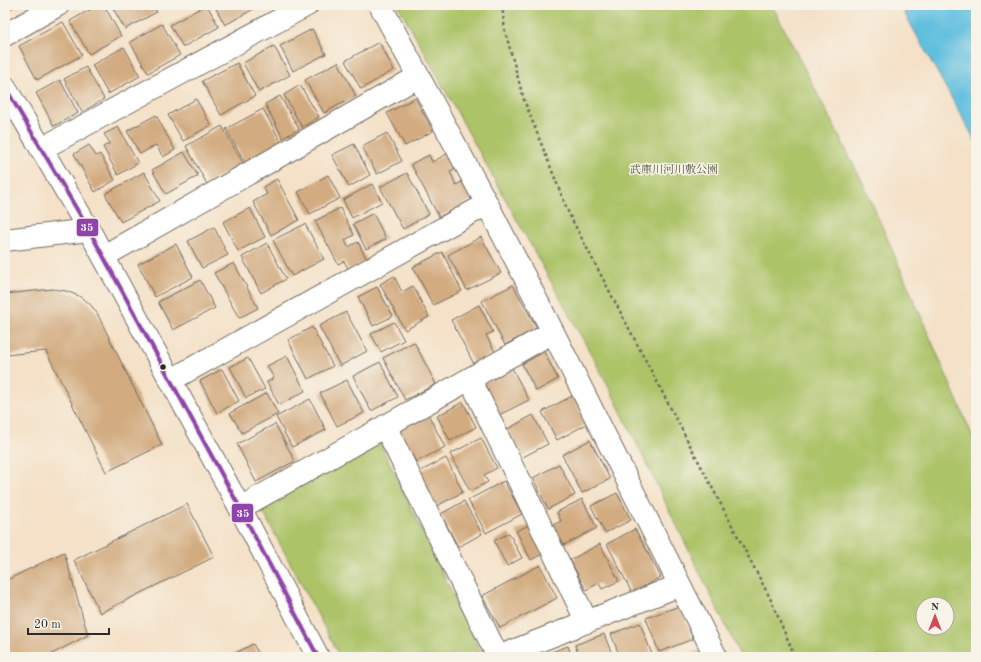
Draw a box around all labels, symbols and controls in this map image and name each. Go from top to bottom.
park label: 武庫川河川敷公園 [630,163,718,176]
line badge: 35 [76,218,99,237]
text: 35 [81,223,93,234]
unlabelled marker [158,362,168,372]
line badge: 35 [231,503,254,523]
text: 35 [237,509,249,520]
north arrow [915,596,955,636]
text: N [931,602,940,613]
scale bar [28,610,109,636]
text: 20 m [34,619,61,631]

